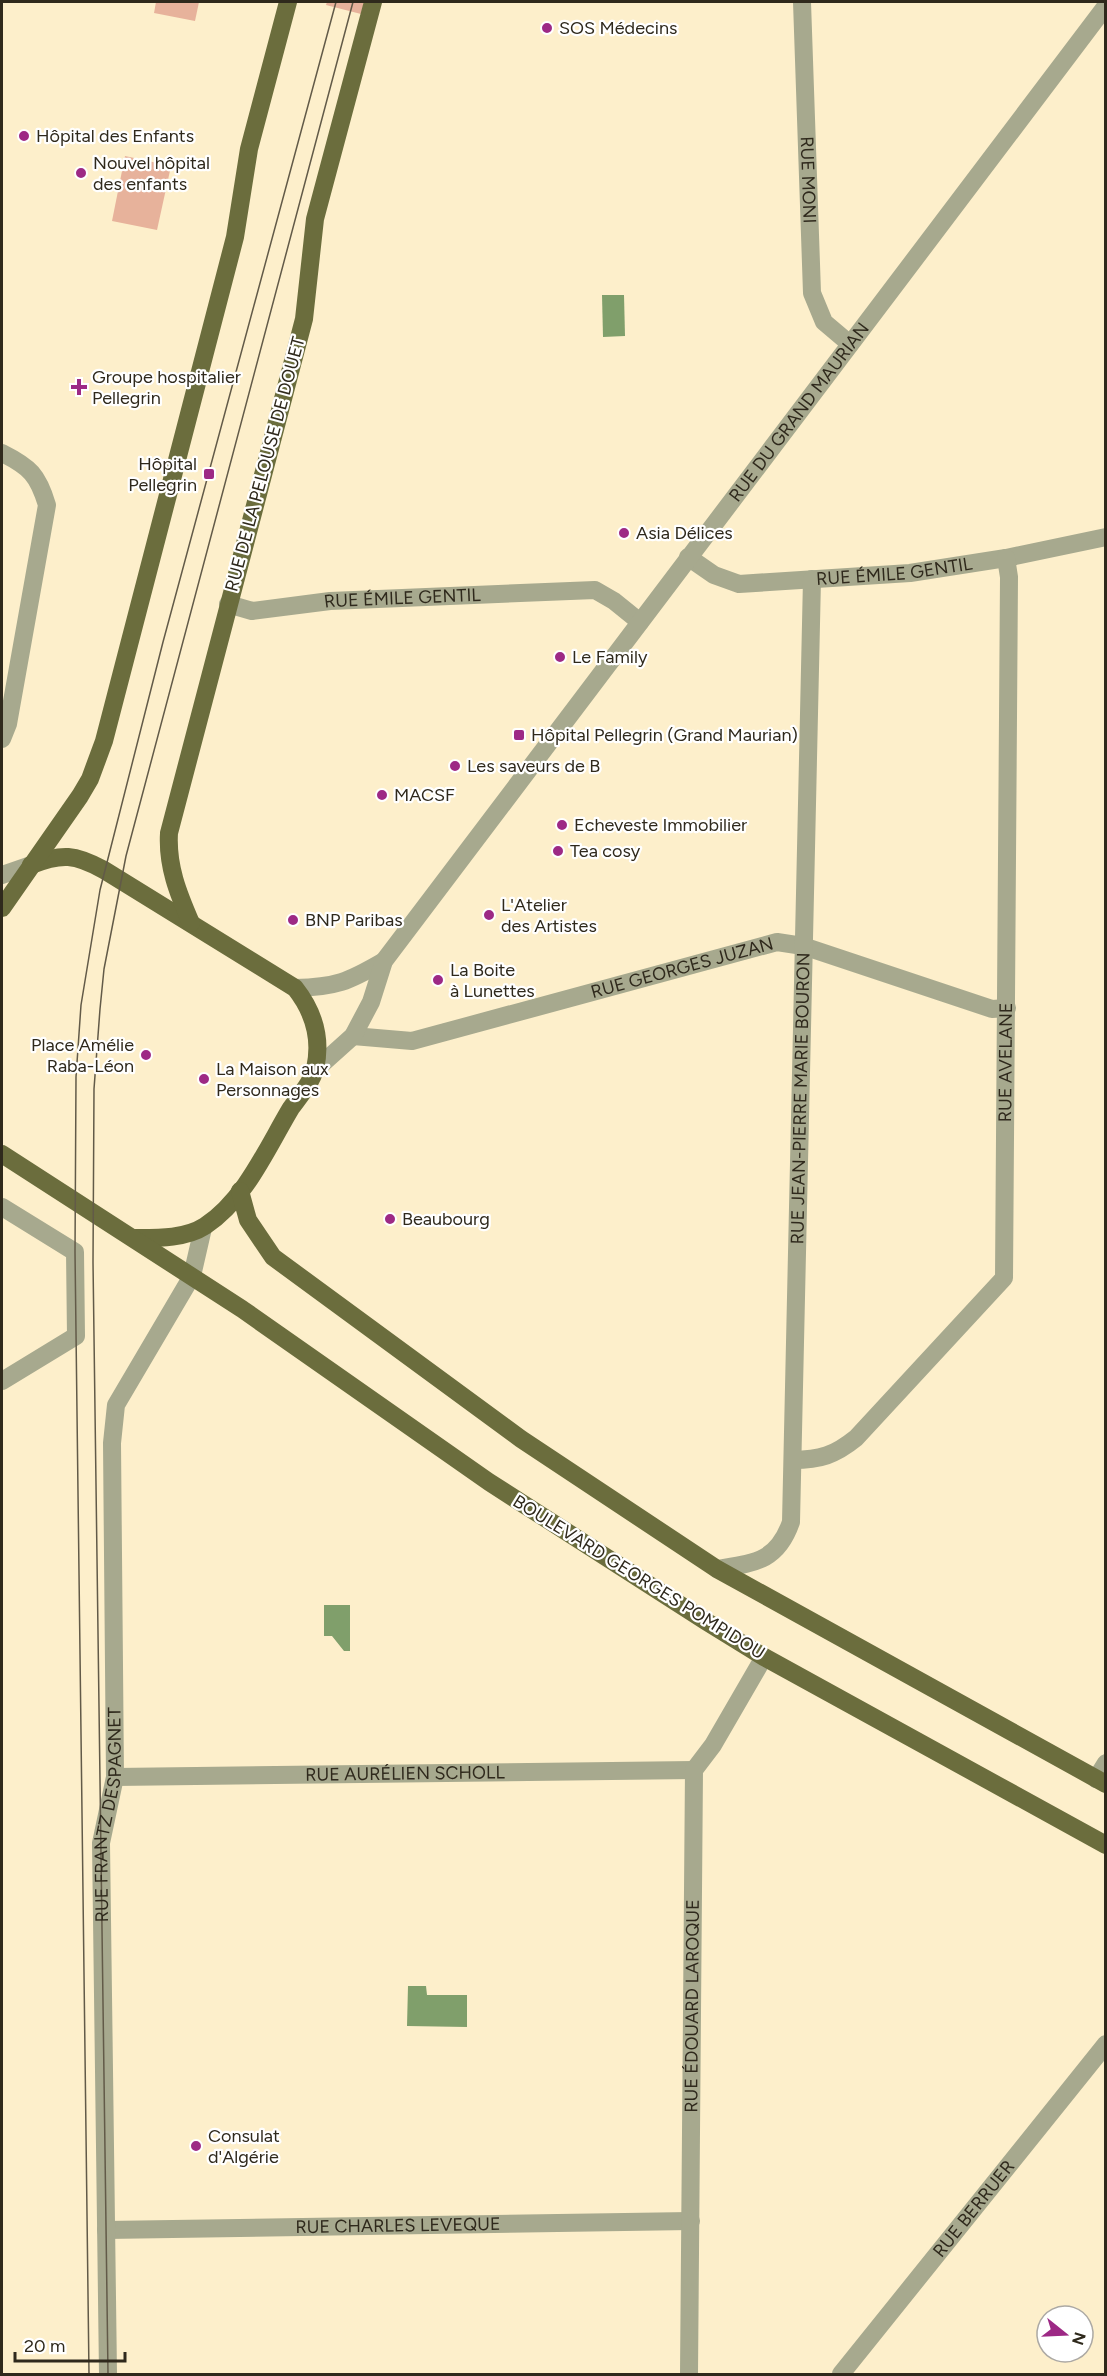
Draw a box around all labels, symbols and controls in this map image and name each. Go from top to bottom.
place label: SOS Médecins [559,17,677,39]
marker: SOS Médecins [540,21,554,35]
place label: Hôpital des Enfants [36,125,194,147]
marker: Hôpital des Enfants [17,129,31,143]
street label: RUE MONI [796,136,821,224]
place label: Nouvel hôpital des enfants [93,152,210,195]
marker: Nouvel hôpital des enfants [74,166,88,180]
street label: RUE DU GRAND MAURIAN [724,318,874,506]
street label: RUE DE LA PELOUSE DE DOUET [220,334,310,594]
place label: Groupe hospitalier Pellegrin [92,366,241,409]
marker: Groupe hospitalier Pellegrin [70,378,88,396]
place label: Hôpital Pellegrin [128,453,197,496]
marker: Hôpital Pellegrin [202,467,216,481]
place label: Asia Délices [636,522,733,544]
marker: Asia Délices [617,526,631,540]
street label: RUE ÉMILE GENTIL [816,552,974,590]
street label: RUE ÉMILE GENTIL [323,584,482,613]
place label: Le Family [572,646,648,668]
marker: Le Family [553,650,567,664]
place label: Hôpital Pellegrin (Grand Maurian) [531,724,798,746]
marker: Hôpital Pellegrin (Grand Maurian) [512,728,526,742]
place label: Les saveurs de B [467,755,600,777]
marker: Les saveurs de B [448,759,462,773]
place label: MACSF [394,784,455,806]
marker: MACSF [375,788,389,802]
place label: Echeveste Immobilier [574,814,747,836]
marker: Echeveste Immobilier [555,818,569,832]
place label: Tea cosy [570,840,641,862]
marker: Tea cosy [551,844,565,858]
place label: L'Atelier des Artistes [501,894,597,937]
marker: L'Atelier des Artistes [482,908,496,922]
place label: BNP Paribas [305,909,403,931]
marker: BNP Paribas [286,913,300,927]
street label: RUE GEORGES JUZAN [588,933,776,1003]
street label: RUE JEAN-PIERRE MARIE BOURON [786,952,815,1245]
place label: La Boite à Lunettes [450,959,535,1002]
marker: La Boite à Lunettes [431,973,445,987]
street label: RUE AVELANE [994,1002,1017,1122]
place label: Place Amélie Raba-Léon [31,1034,134,1077]
marker: Place Amélie Raba-Léon [139,1048,153,1062]
place label: La Maison aux Personnages [216,1058,329,1101]
marker: La Maison aux Personnages [197,1072,211,1086]
place label: Beaubourg [402,1208,490,1230]
marker: Beaubourg [383,1212,397,1226]
street label: BOULEVARD GEORGES POMPIDOU [509,1490,769,1664]
street label: RUE FRANTZ DESPAGNET [90,1707,126,1923]
street label: RUE AURÉLIEN SCHOLL [305,1761,506,1786]
street label: RUE ÉDOUARD LAROQUE [680,1899,704,2113]
place label: Consulat d'Algérie [208,2125,280,2168]
marker: Consulat d'Algérie [189,2139,203,2153]
street label: RUE BERRUER [928,2156,1019,2262]
street label: RUE CHARLES LEVEQUE [295,2213,501,2238]
north arrow [1035,2304,1095,2364]
scale bar [15,2325,124,2363]
text: N [1068,2330,1090,2347]
text: 20 m [24,2335,65,2357]

